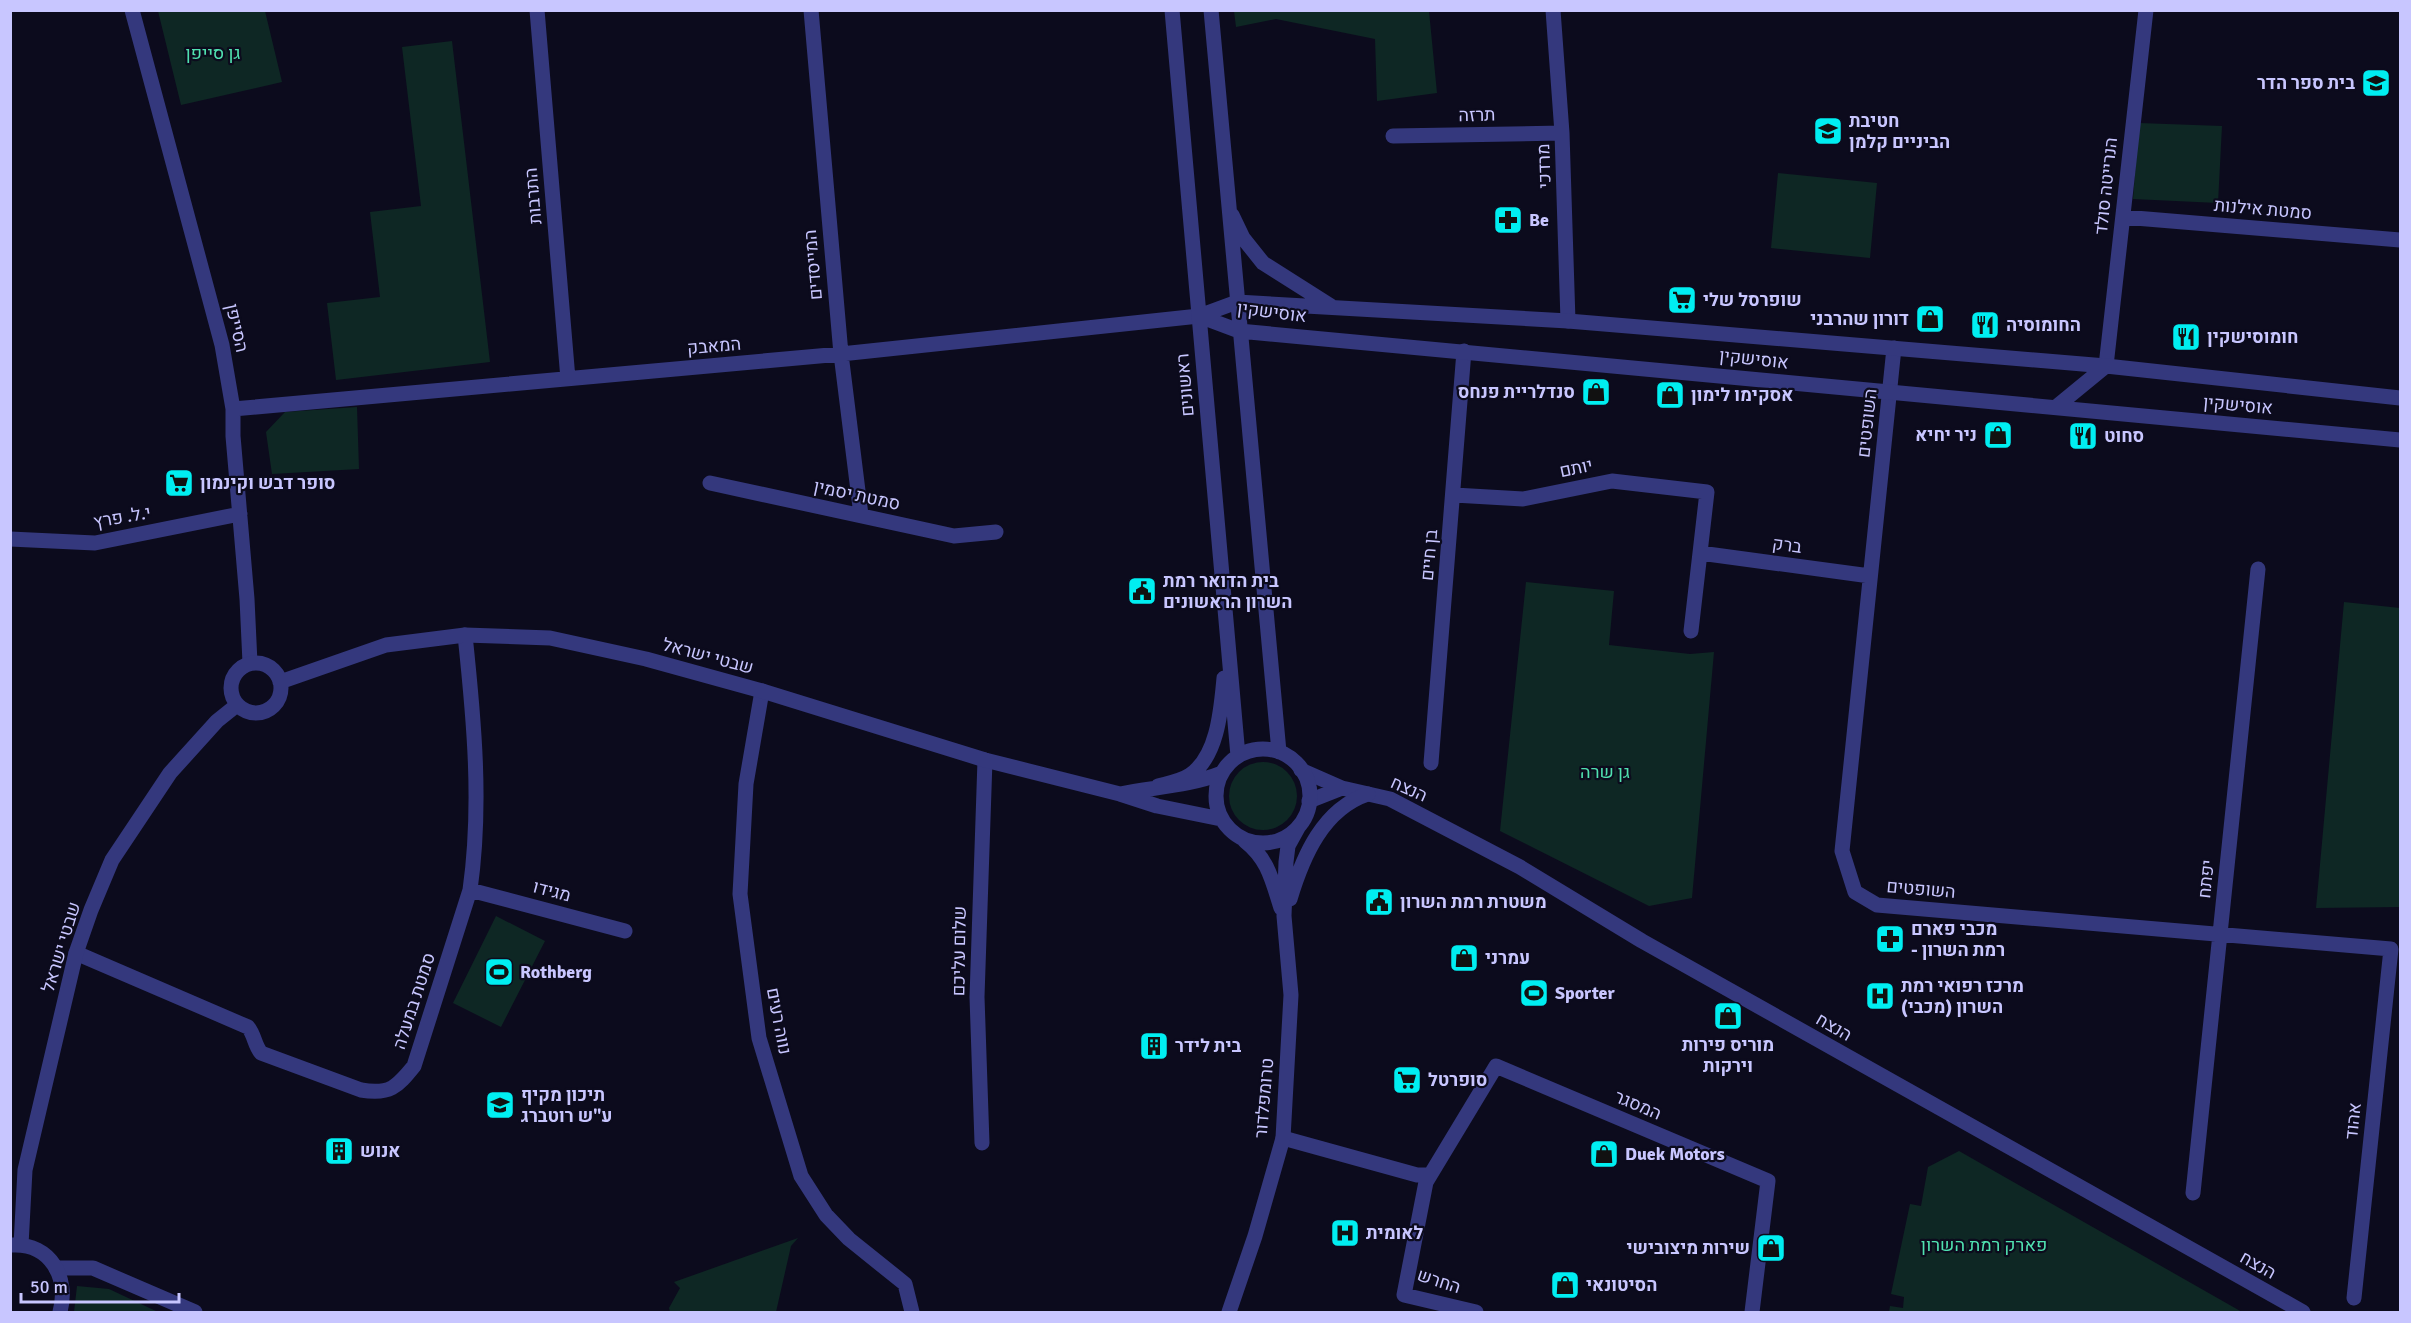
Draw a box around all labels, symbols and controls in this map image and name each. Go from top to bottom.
park label: גן סייפן [186,42,240,64]
school or university icon: בית ספר הדר [2360,67,2392,99]
place label: בית ספר הדר [2257,72,2355,94]
street label: תרזה [1458,104,1496,126]
place label: חטיבת הביניים קלמן [1849,110,1950,153]
school or university icon: חטיבת הביניים קלמן [1812,115,1844,147]
street label: הנרייטה סולד [2090,136,2122,236]
street label: מרדכי [1532,143,1556,189]
street label: התרבות [520,167,546,225]
street label: סמטת אילנות [2213,194,2313,224]
pharmacy icon: Be [1492,204,1524,236]
place label: Be [1529,209,1549,231]
street label: המייסדים [799,229,827,301]
supermarket icon: שופרסל שלי [1666,284,1698,316]
place label: שופרסל שלי [1703,289,1802,311]
street label: אוסישקין [1236,297,1308,327]
street label: הסייפן [221,301,253,355]
shop icon: דורון שהרבני [1914,303,1946,335]
place label: דורון שהרבני [1810,308,1909,330]
restaurant icon: החומוסיה [1969,309,2001,341]
place label: החומוסיה [2006,314,2081,336]
restaurant icon: חומוסישקין [2170,321,2202,353]
place label: חומוסישקין [2207,326,2298,348]
street label: המאבק [686,333,742,359]
street label: אוסישקין [1718,344,1790,374]
street label: ראשונים [1171,352,1199,418]
shop icon: סנדלריית פנחס [1580,376,1612,408]
shop icon: אסקימו לימון [1654,379,1686,411]
place label: סנדלריית פנחס [1458,381,1575,403]
place label: אסקימו לימון [1691,384,1793,406]
street label: השופטים [1852,387,1882,459]
street label: אוסישקין [2202,391,2274,419]
shop icon: ניר יחיא [1982,419,2014,451]
restaurant icon: סחוט [2067,420,2099,452]
place label: ניר יחיא [1915,424,1977,446]
place label: סחוט [2104,425,2144,447]
street label: יותם [1557,454,1595,482]
supermarket icon: סופר דבש וקינמון [163,467,195,499]
place label: סופר דבש וקינמון [200,472,336,494]
street label: סמטת יסמין [812,475,902,515]
street label: י.ל. פרץ [92,501,152,533]
street label: בן חיים [1416,528,1442,582]
street label: ברק [1771,532,1804,558]
place label: בית הדואר רמת השרון הראשונים [1163,570,1292,613]
public building icon: בית הדואר רמת השרון הראשונים [1126,575,1158,607]
street label: שבטי ישראל [660,633,756,679]
park label: גן שרה [1580,761,1630,783]
street label: הנצח [1387,771,1431,807]
street label: יפתח [2193,859,2219,899]
street label: מגידו [531,875,573,907]
street label: השופטים [1885,875,1957,903]
public building icon: משטרת רמת השרון [1363,886,1395,918]
place label: משטרת רמת השרון [1400,891,1547,913]
street label: שבטי ישראל [37,899,85,995]
street label: שלום עליכם [947,906,971,996]
place label: מכבי פארם - רמת השרון [1911,918,2005,961]
pharmacy icon: מכבי פארם - רמת השרון [1874,923,1906,955]
shop icon: עמרני [1448,942,1480,974]
place label: עמרני [1485,947,1530,969]
street label: סמטת במעלה [388,950,440,1052]
sports icon: Rothberg [483,956,515,988]
place label: Rothberg [520,961,592,983]
place label: מרכז רפואי רמת השרון (מכבי) [1901,975,2024,1018]
sports icon: Sporter [1518,977,1550,1009]
hospital icon: מרכז רפואי רמת השרון (מכבי) [1864,980,1896,1012]
place label: Sporter [1555,982,1615,1004]
street label: נווה רעים [762,986,796,1056]
shop icon: מוריס פירות וירקות [1712,1000,1744,1032]
street label: הנצח [1812,1008,1856,1046]
building icon: בית לידר [1138,1030,1170,1062]
place label: מוריס פירות וירקות [1682,1034,1774,1077]
place label: בית לידר [1175,1035,1242,1057]
street label: טרומפלדור [1250,1057,1278,1139]
supermarket icon: סופרטל [1391,1064,1423,1096]
place label: סופרטל [1428,1069,1487,1091]
place label: תיכון מקיף ע"ש רוטברג [521,1084,612,1127]
street label: המסגר [1611,1085,1665,1125]
school or university icon: תיכון מקיף ע"ש רוטברג [484,1089,516,1121]
street label: אהוד [2340,1102,2366,1140]
building icon: אנוש [323,1135,355,1167]
shop icon: Duek Motors [1588,1138,1620,1170]
place label: אנוש [360,1140,400,1162]
place label: Duek Motors [1625,1143,1725,1165]
hospital icon: לאומית [1329,1217,1361,1249]
place label: לאומית [1366,1222,1423,1244]
shop icon: שירות מיצובישי [1755,1232,1787,1264]
park label: פארק רמת השרון [1921,1234,2047,1256]
place label: שירות מיצובישי [1626,1237,1750,1259]
street label: הנצח [2236,1246,2280,1284]
street label: החרש [1414,1264,1464,1298]
scale bar [21,1266,178,1304]
shop icon: הסיטונאי [1549,1269,1581,1301]
place label: הסיטונאי [1586,1274,1657,1296]
text: 50 m [30,1276,68,1298]

